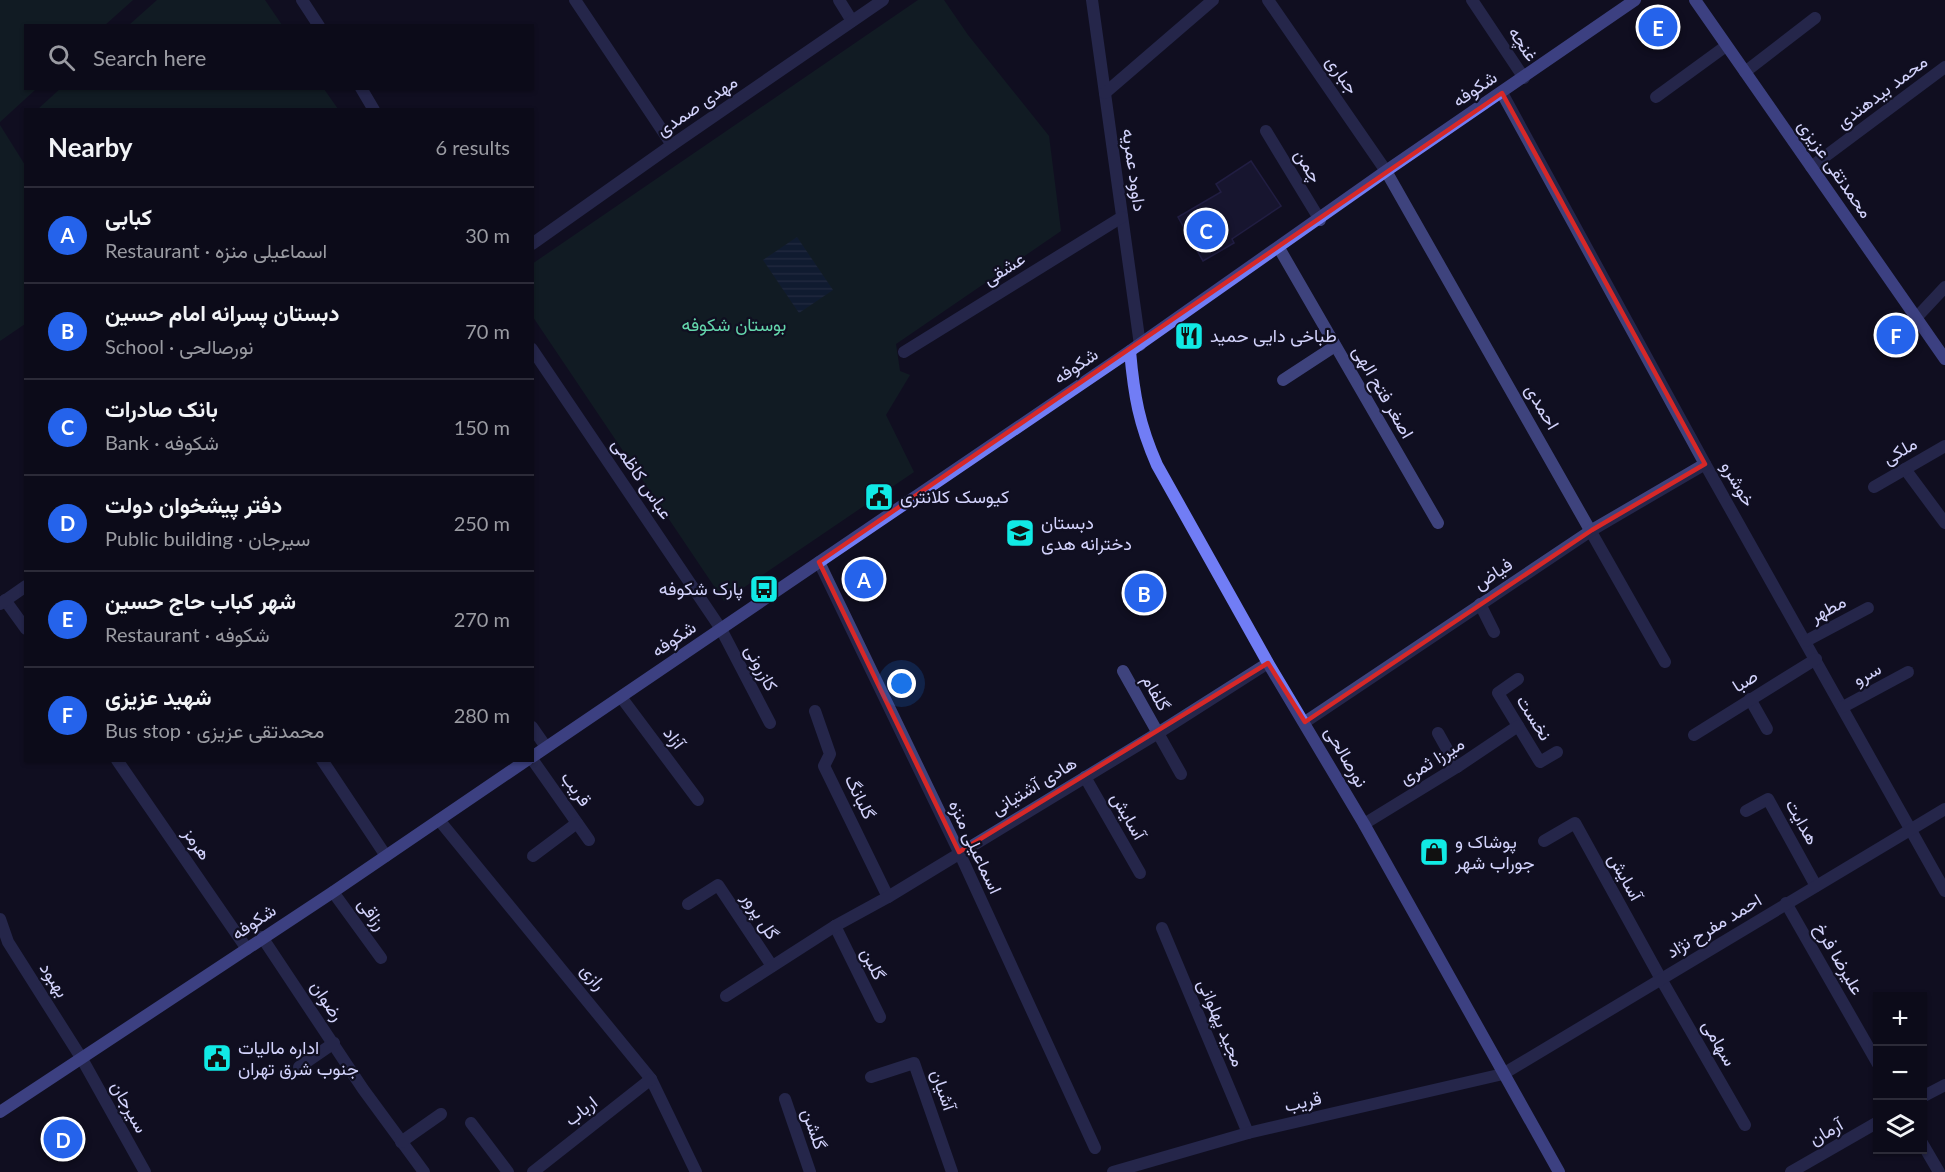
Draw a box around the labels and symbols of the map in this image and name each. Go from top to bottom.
pin: E [1638,4,1678,50]
street label: غنچه [1503,22,1543,66]
street label: محمد بیدهندی [1831,50,1932,133]
street label: جباری [1321,51,1364,98]
street label: شکوفه [1448,65,1501,112]
street label: مهدی صمدی [652,70,742,141]
street label: محمدتقی عزیزی [1793,115,1878,222]
street label: داوود عمریه [1117,127,1152,213]
street label: چمن [1289,145,1327,187]
pin: C [1186,208,1226,252]
street label: عشقی [978,247,1029,290]
pin: F [1876,312,1916,358]
park label: بوستان شکوفه [682,313,786,336]
restaurant icon: طباخی دایی حمید [1173,320,1205,352]
place label: طباخی دایی حمید [1210,324,1337,347]
street label: اصغر فتح الهی [1347,341,1419,443]
street label: شکوفه [1049,342,1102,389]
street label: احمدی [1520,380,1565,434]
street label: ملکی [1878,432,1921,470]
street label: عباس کاظمی [607,434,678,524]
street label: خوشرو [1716,457,1761,511]
public building icon: کیوسک کلانتری [863,481,895,513]
place label: کیوسک کلانتری [900,485,1009,508]
place label: دبستان دخترانه هدی [1041,511,1132,555]
school or university icon: دبستان دخترانه هدی [1004,517,1036,549]
street label: فیاض [1469,553,1517,595]
pin: A [844,556,884,602]
pin: B [1124,570,1164,616]
bus stop icon: پارک شکوفه [748,573,780,605]
place label: پارک شکوفه [659,577,743,601]
street label: مطهر [1805,590,1850,628]
street label: شکوفه [647,615,700,662]
street label: کازرونی [740,641,783,695]
street label: سرو [1849,657,1885,691]
street label: صبا [1728,664,1761,696]
your location [887,669,916,698]
street label: گلفام [1136,671,1176,715]
street label: نخست [1512,691,1557,744]
street label: آزاد [659,722,691,755]
street label: نورصالحی [1320,722,1373,791]
street label: میرزا ثمری [1395,732,1469,790]
street label: هادی آشتیانی [987,751,1081,820]
street label: قریب [556,767,597,811]
street label: گلبانگ [841,771,881,822]
street label: آسایش [1106,788,1152,845]
street label: هدایت [1781,795,1824,848]
street label: اسماعیلی منزه [944,796,1007,897]
street label: هرمز [177,822,217,864]
place label: پوشاک و جوراب شهر [1454,830,1535,874]
shop icon: پوشاک و جوراب شهر [1418,836,1450,868]
street label: آسایش [1603,849,1649,906]
street label: گل پرور [735,887,784,944]
street label: احمد مفرح نژاد [1662,888,1766,964]
street label: رزاقی [353,893,392,935]
street label: شکوفه [227,898,280,945]
street label: علیرضا فرخ [1809,919,1869,999]
street label: گلبن [856,944,891,984]
street label: بهبود [35,958,74,1002]
street label: رازی [576,959,611,995]
street label: رضوان [306,976,349,1025]
street label: مجید پهلوانی [1192,976,1250,1070]
street label: سهامی [1697,1016,1742,1070]
place label: اداره مالیات جنوب شرق تهران [238,1036,359,1080]
public building icon: اداره مالیات جنوب شرق تهران [201,1042,233,1074]
street label: آشیان [927,1066,962,1115]
street label: سیرجان [106,1077,153,1137]
street label: قریب [1282,1086,1324,1117]
street label: ارباب [560,1091,602,1131]
street label: گلشن [797,1105,832,1152]
street label: آرمان [1805,1112,1848,1150]
pin: D [44,1116,82,1162]

